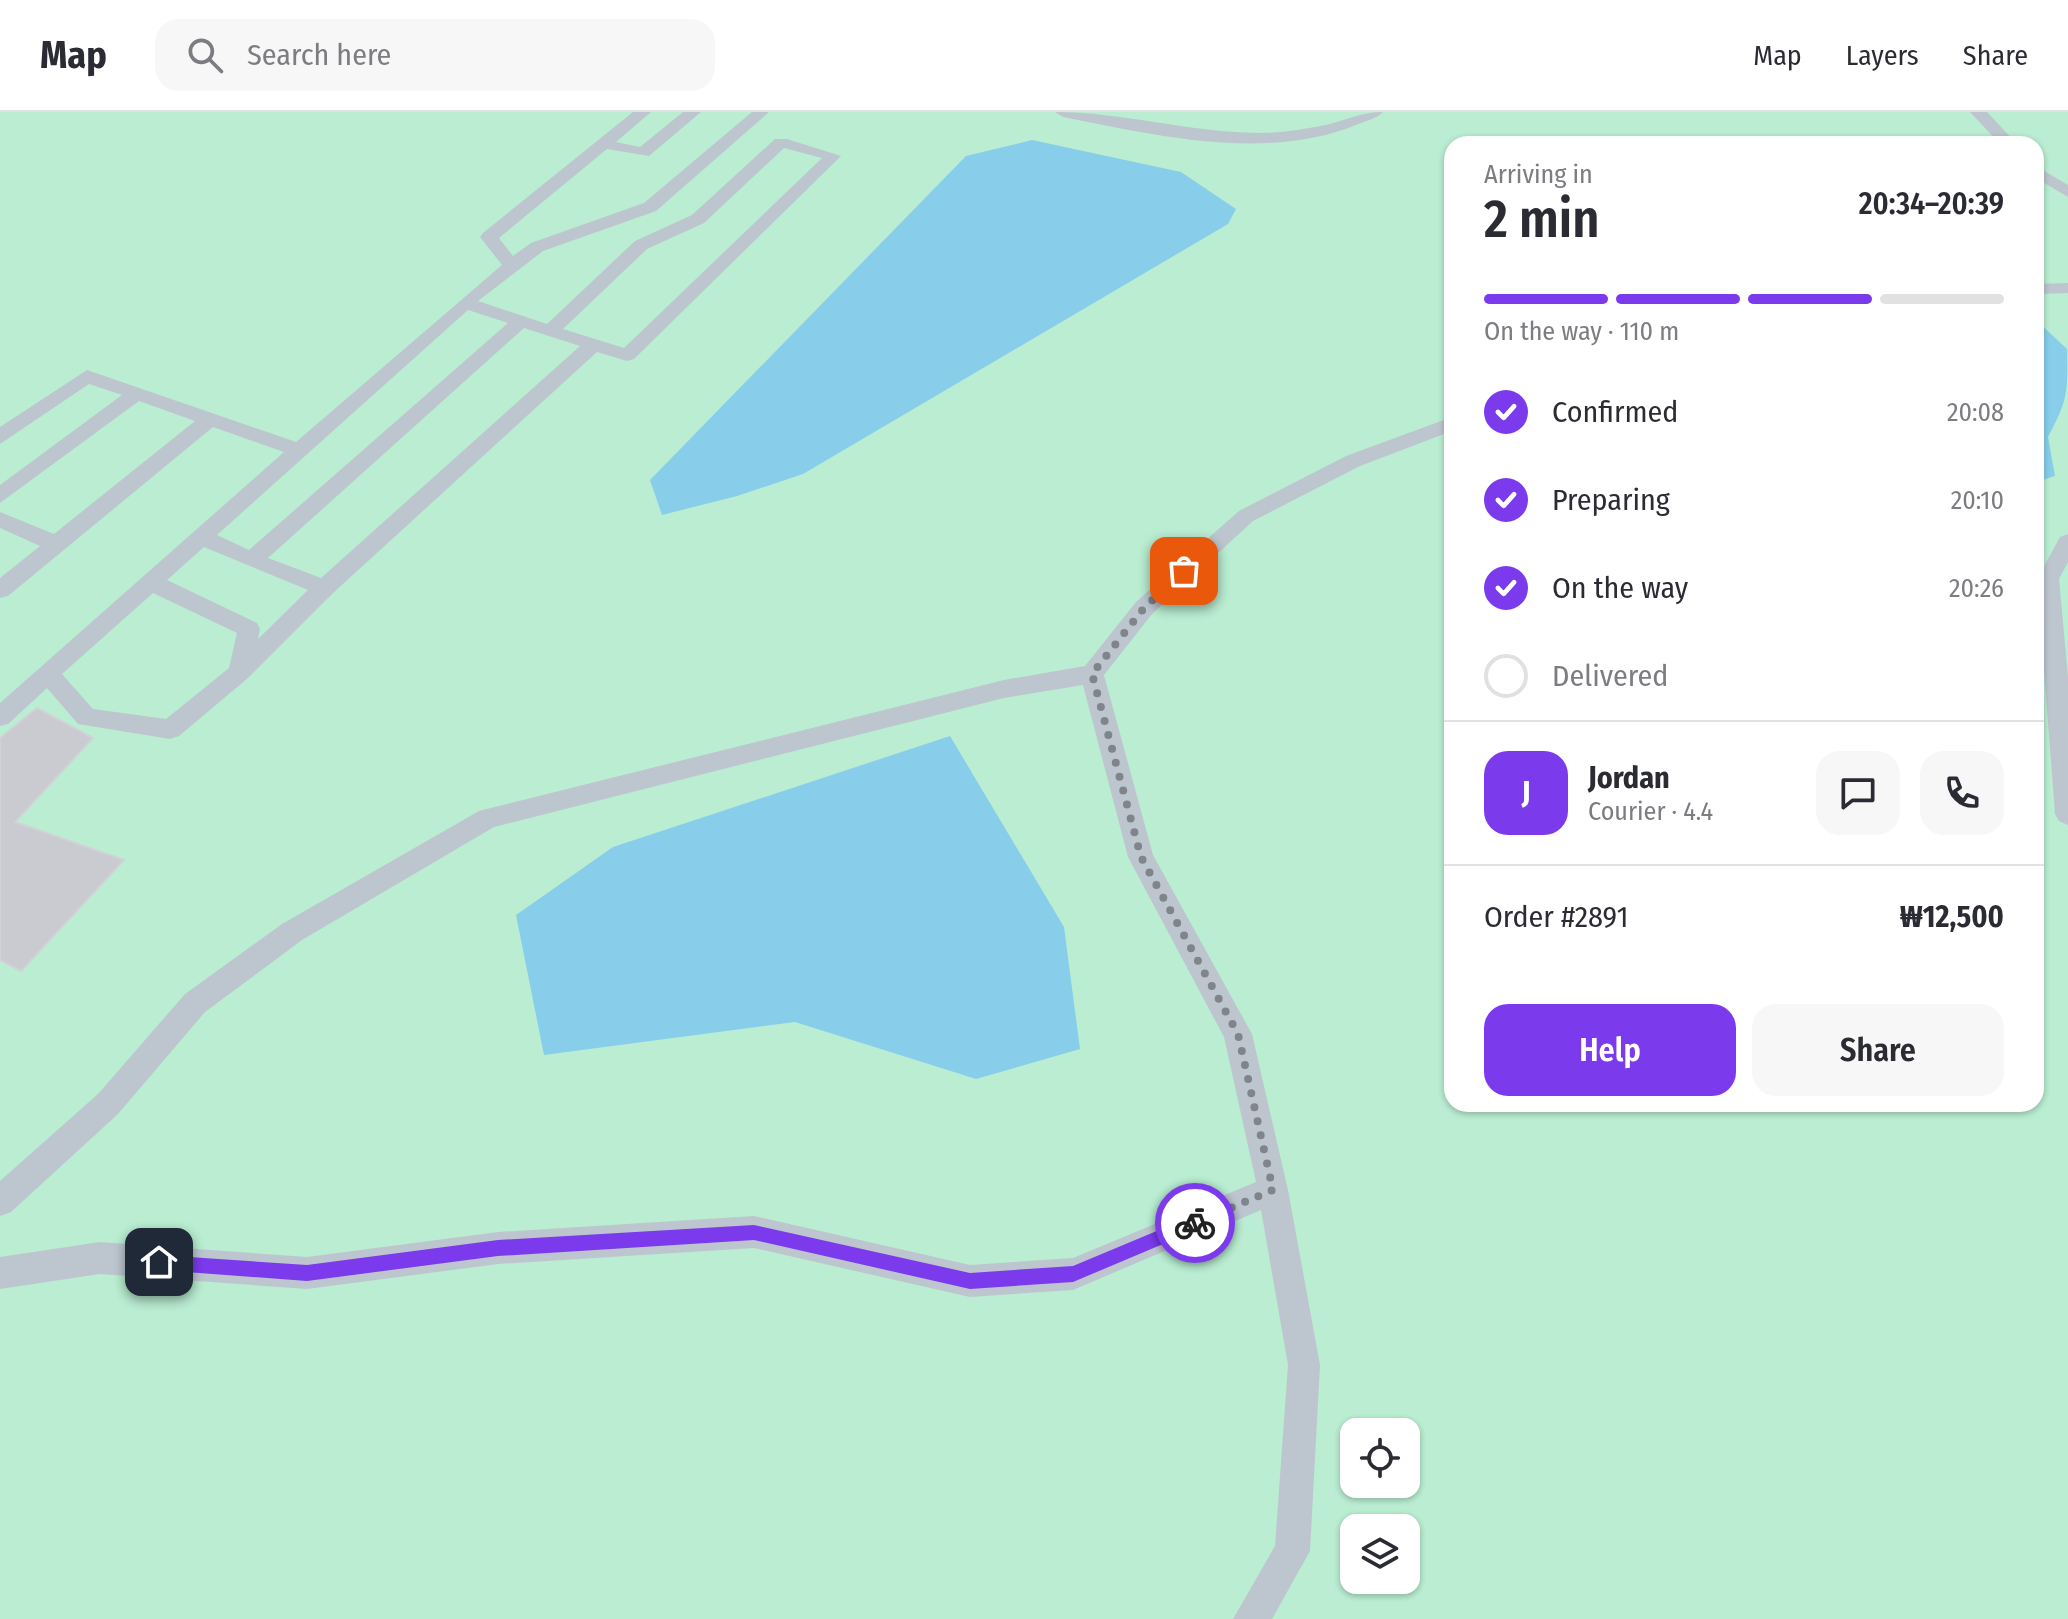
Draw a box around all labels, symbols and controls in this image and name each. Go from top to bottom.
search box [155,19,715,91]
text: Map [40,32,107,78]
icon: search [183,33,227,77]
text: Search here [247,37,391,73]
text: Map [1753,39,1802,72]
text: Layers [1846,39,1919,72]
text: Share [1963,39,2028,72]
text: Arriving in [1484,159,1593,190]
text: 20:34–20:39 [1859,186,2004,222]
text: 2 min [1484,188,1600,251]
text: On the way · 110 m [1484,316,1679,347]
icon: check [1484,390,1528,434]
text: Confirmed [1552,394,1678,430]
text: 20:08 [1947,397,2004,428]
icon: check [1484,478,1528,522]
text: Preparing [1552,482,1670,518]
text: 20:10 [1951,485,2004,516]
pin [1150,537,1218,605]
icon: bag [1162,549,1206,593]
icon: check [1484,566,1528,610]
text: On the way [1552,570,1688,606]
text: 20:26 [1949,573,2004,604]
text: Delivered [1552,658,1668,694]
button: chat [1816,751,1900,835]
button: phone [1920,751,2004,835]
text: Jordan [1588,760,1670,796]
text: J [1522,775,1530,811]
text: Courier · 4.4 [1588,796,1713,827]
text: Order #2891 [1484,899,1628,935]
text: ₩12,500 [1900,899,2004,935]
button: Help [1484,1004,1736,1096]
button: Share [1752,1004,2004,1096]
courier [1155,1183,1235,1263]
icon: bike [1173,1201,1217,1245]
pin [125,1228,193,1296]
icon: home [137,1240,181,1284]
map controls [1340,1418,1420,1594]
button: locate [1340,1418,1420,1498]
button: layers [1340,1514,1420,1594]

